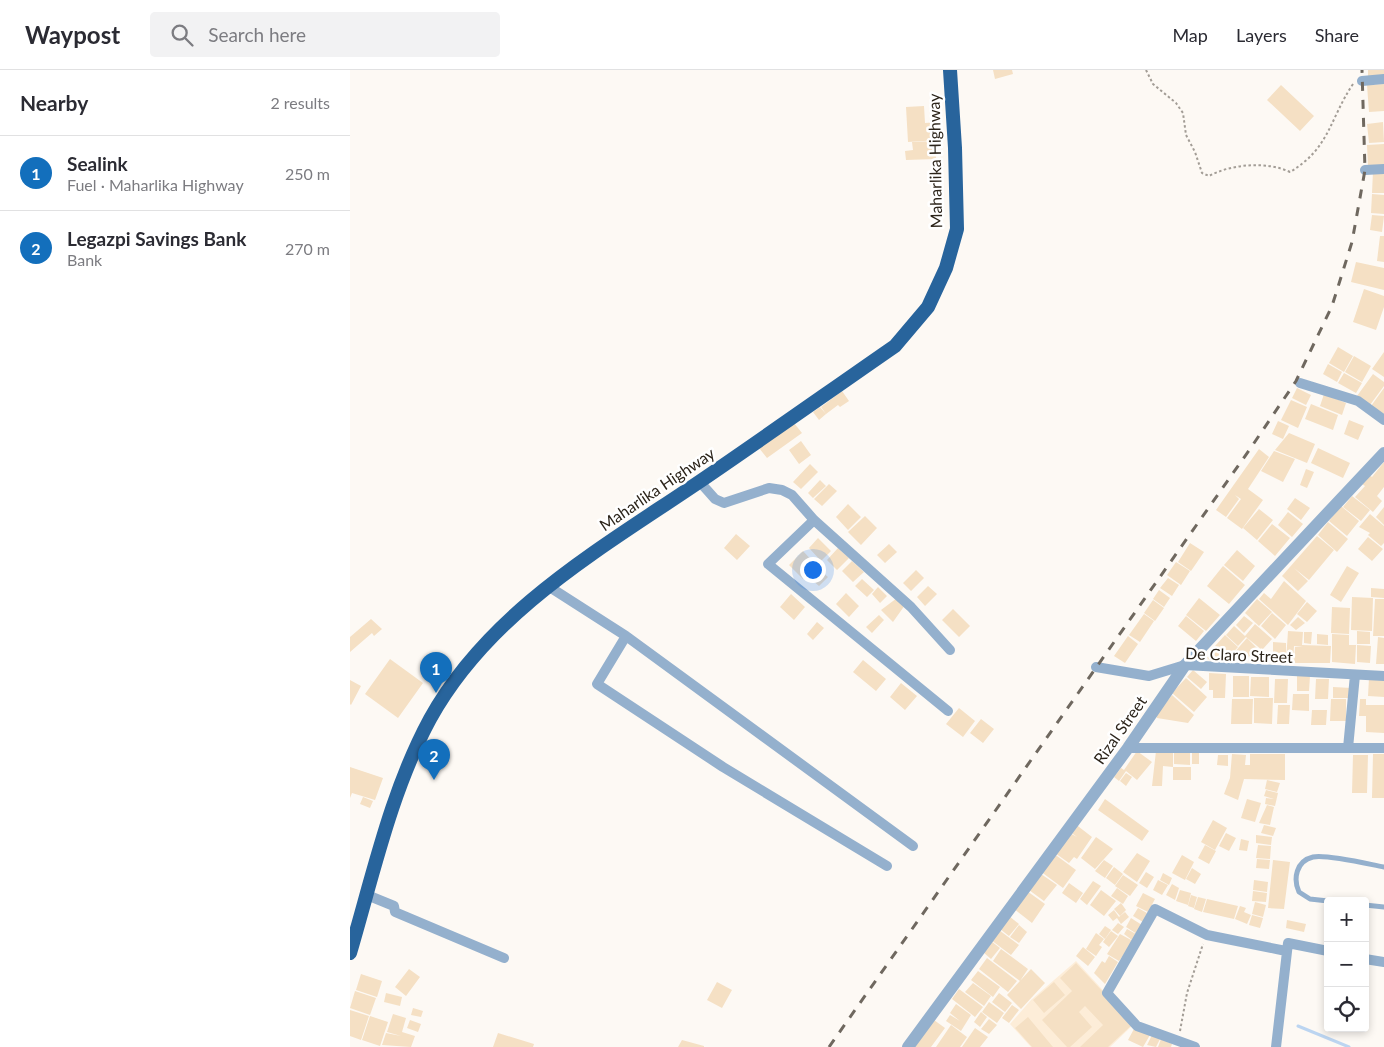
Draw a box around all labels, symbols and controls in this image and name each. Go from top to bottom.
search box [150,12,500,57]
text: Waypost [25,20,120,49]
icon: search [168,21,196,49]
text: Search here [208,23,306,46]
text: Map [1172,24,1208,46]
text: Layers [1236,24,1287,46]
text: Share [1315,24,1359,46]
text: Nearby [20,90,88,115]
text: 2 results [270,93,330,112]
street label: Maharlika Highway [924,93,945,229]
text: Sealink [67,152,128,175]
text: 1 [31,164,41,183]
text: 250 m [285,164,330,183]
text: Fuel · Maharlika Highway [67,175,244,194]
text: Legazpi Savings Bank [67,227,246,250]
text: 2 [31,239,41,258]
text: 270 m [285,239,330,258]
text: Bank [67,250,102,269]
street label: Maharlika Highway [596,443,718,534]
your location [800,557,826,583]
street label: De Claro Street [1185,643,1293,666]
pin: 1 [420,652,452,693]
street label: Rizal Street [1089,692,1150,767]
pin: 2 [418,739,450,780]
map controls [1324,897,1369,1032]
button: + [1324,897,1369,942]
button: − [1324,942,1369,987]
button: locate [1324,987,1369,1032]

